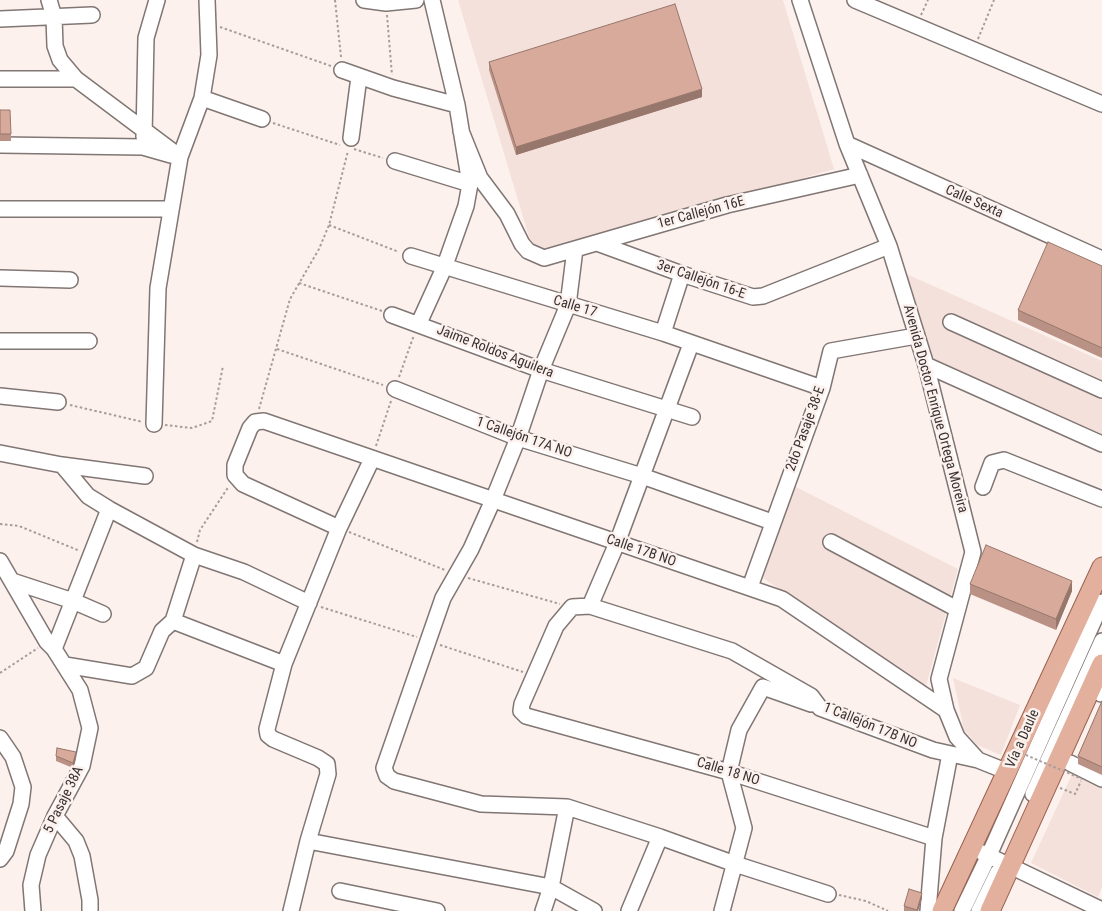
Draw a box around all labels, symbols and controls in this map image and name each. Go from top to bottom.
street label: Calle Sexta [942,182,1006,222]
street label: 1er Callejón 16E [656,193,746,233]
street label: 3er Callejón 16-E [654,257,748,303]
street label: Calle 17 [551,292,599,322]
street label: Avenida Doctor Enrique Ortega Moreira [899,303,971,515]
street label: Jaime Roldos Aguilera [434,322,556,382]
street label: 2do Pasaje 38-E [783,384,829,474]
street label: 1 Callejón 17A NO [474,414,574,462]
street label: Calle 17B NO [604,531,678,571]
street label: 1 Callejón 17B NO [821,700,919,752]
street label: Vía a Daule [1003,707,1043,771]
street label: Calle 18 NO [694,754,762,790]
street label: 5 Pasaje 38A [41,764,87,836]

